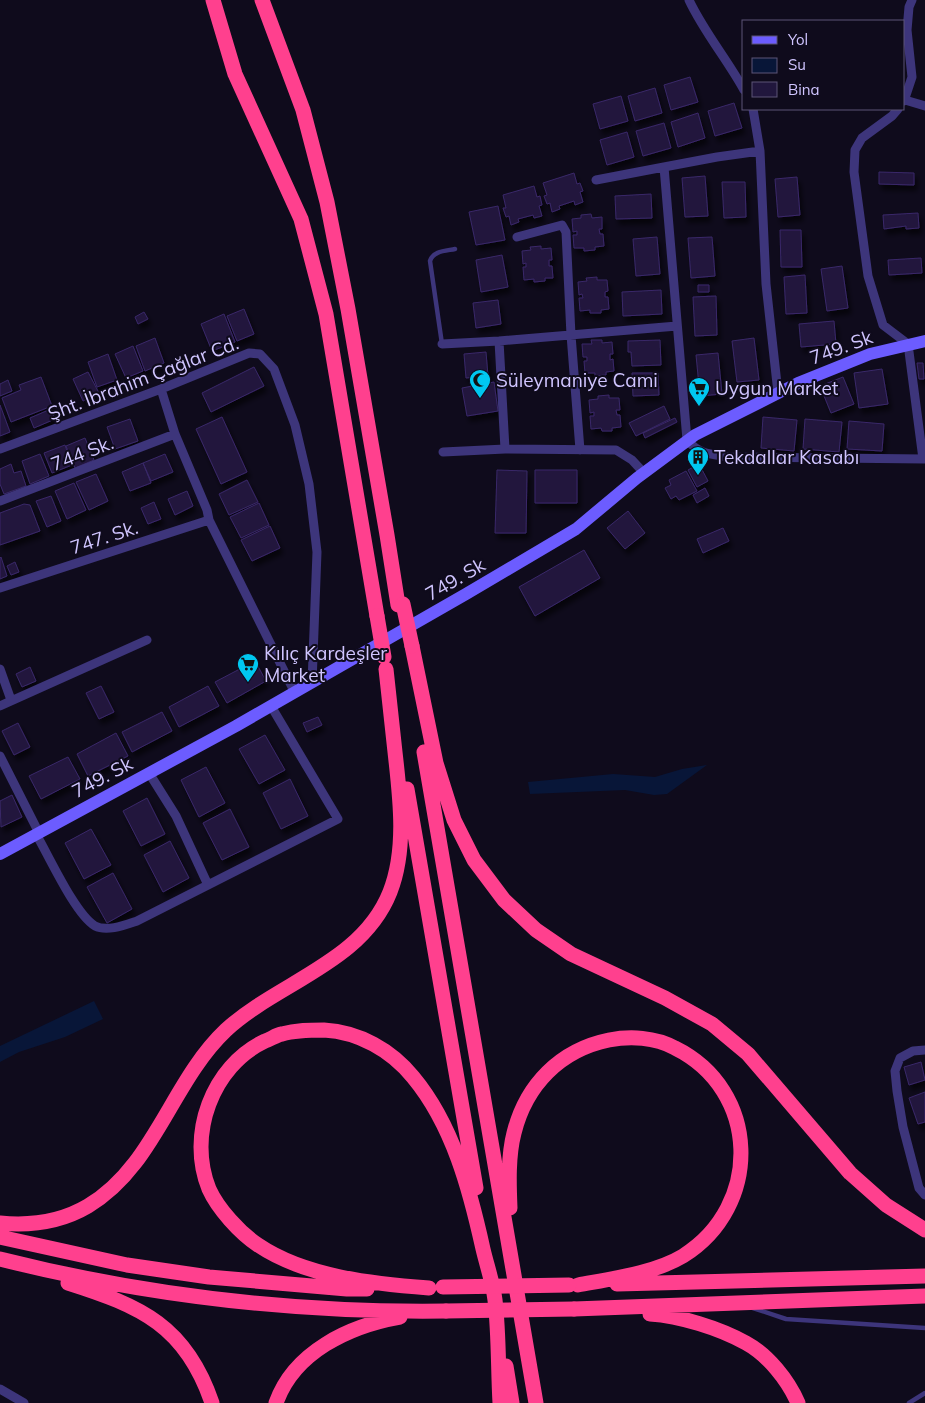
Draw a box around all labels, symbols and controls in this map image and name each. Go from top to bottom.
legend [742,20,905,110]
text: Yol [787,30,808,49]
text: Su [788,55,806,74]
text: Bina [788,80,820,99]
street label: 749. Sk [806,325,876,369]
street label: Şht. İbrahim Çağlar Cd. [44,331,242,425]
mosque icon: Süleymaniye Cami [468,368,492,399]
place label: Süleymaniye Cami [496,368,658,392]
supermarket icon: Uygun Market [687,376,711,407]
place label: Uygun Market [715,376,839,400]
street label: 744 Sk. [47,430,117,476]
building icon: Tekdallar Kasabı [686,445,710,476]
place label: Tekdallar Kasabı [714,445,859,469]
street label: 747. Sk. [67,515,141,559]
street label: 749. Sk [421,552,489,606]
place label: Kılıç Kardeşler Market [264,641,387,687]
supermarket icon: Kılıç Kardeşler Market [236,652,260,683]
street label: 749. Sk [68,751,137,803]

